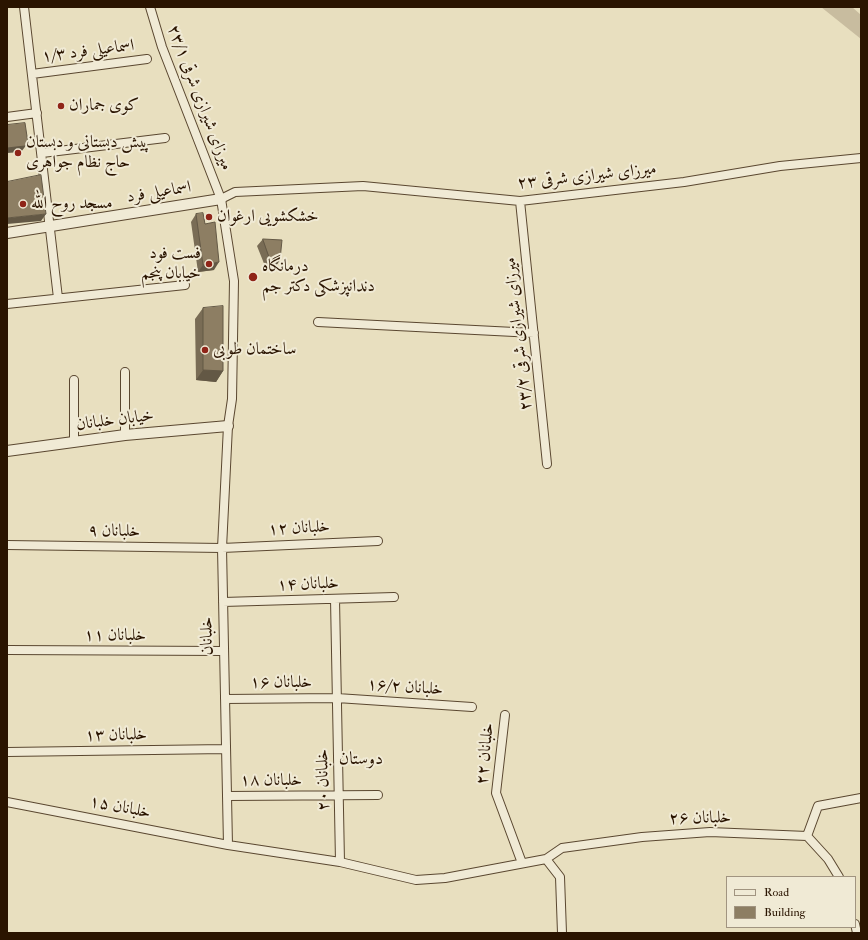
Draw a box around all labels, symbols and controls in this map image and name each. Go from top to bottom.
street label: ۲۳/۱ میرزای شیرازی شرقی [162,22,236,174]
street label: ۱/۳ اسماعیلی فرد [41,36,135,68]
place label: کوی جماران [69,96,139,116]
marker: کوی جماران [56,101,66,111]
place label: پیش دبستانی و دبستان حاج نظام جواهری [26,133,149,173]
marker: پیش دبستانی و دبستان حاج نظام جواهری [13,148,23,158]
street label: ۲۳ میرزای شیرازی شرقی [516,160,658,194]
street label: اسماعیلی فرد [125,178,193,208]
place label: مسجد روح الله [31,194,113,214]
marker: مسجد روح الله [18,199,28,209]
place label: خشکشویی ارغوان [217,207,319,227]
marker: خشکشویی ارغوان [204,212,214,222]
place label: فست فود خیابان پنجم [141,244,201,284]
street label: ۲۳/۲ میرزای شیرازی شرقی [501,256,537,412]
place label: درمانگاه دندانپزشکی دکتر جم [262,257,375,297]
marker: فست فود خیابان پنجم [204,259,214,269]
marker: درمانگاه دندانپزشکی دکتر جم [247,271,259,283]
place label: ساختمان طوبی [213,340,296,360]
marker: ساختمان طوبی [200,345,210,355]
street label: خیابان خلبانان [75,406,155,436]
street label: ۱۲ خلبانان [268,517,330,541]
street label: ۹ خلبانان [88,521,140,543]
street label: ۱۴ خلبانان [277,574,339,596]
street label: خلبانان [197,617,219,655]
street label: ۱۱ خلبانان [84,626,146,646]
street label: ۱۶ خلبانان [250,673,312,693]
street label: ۱۶/۲ خلبانان [366,675,444,701]
street label: ۲۲ خلبانان [473,722,499,786]
street label: ۱۳ خلبانان [85,725,147,747]
street label: ۲۰ خلبانان [313,749,335,811]
district label: دوستان [339,749,383,771]
street label: ۱۸ خلبانان [240,771,302,791]
street label: ۱۵ خلبانان [88,792,152,824]
street label: ۲۶ خلبانان [669,808,731,830]
legend [726,876,856,928]
text: Road [764,885,789,900]
text: Building [764,905,805,920]

